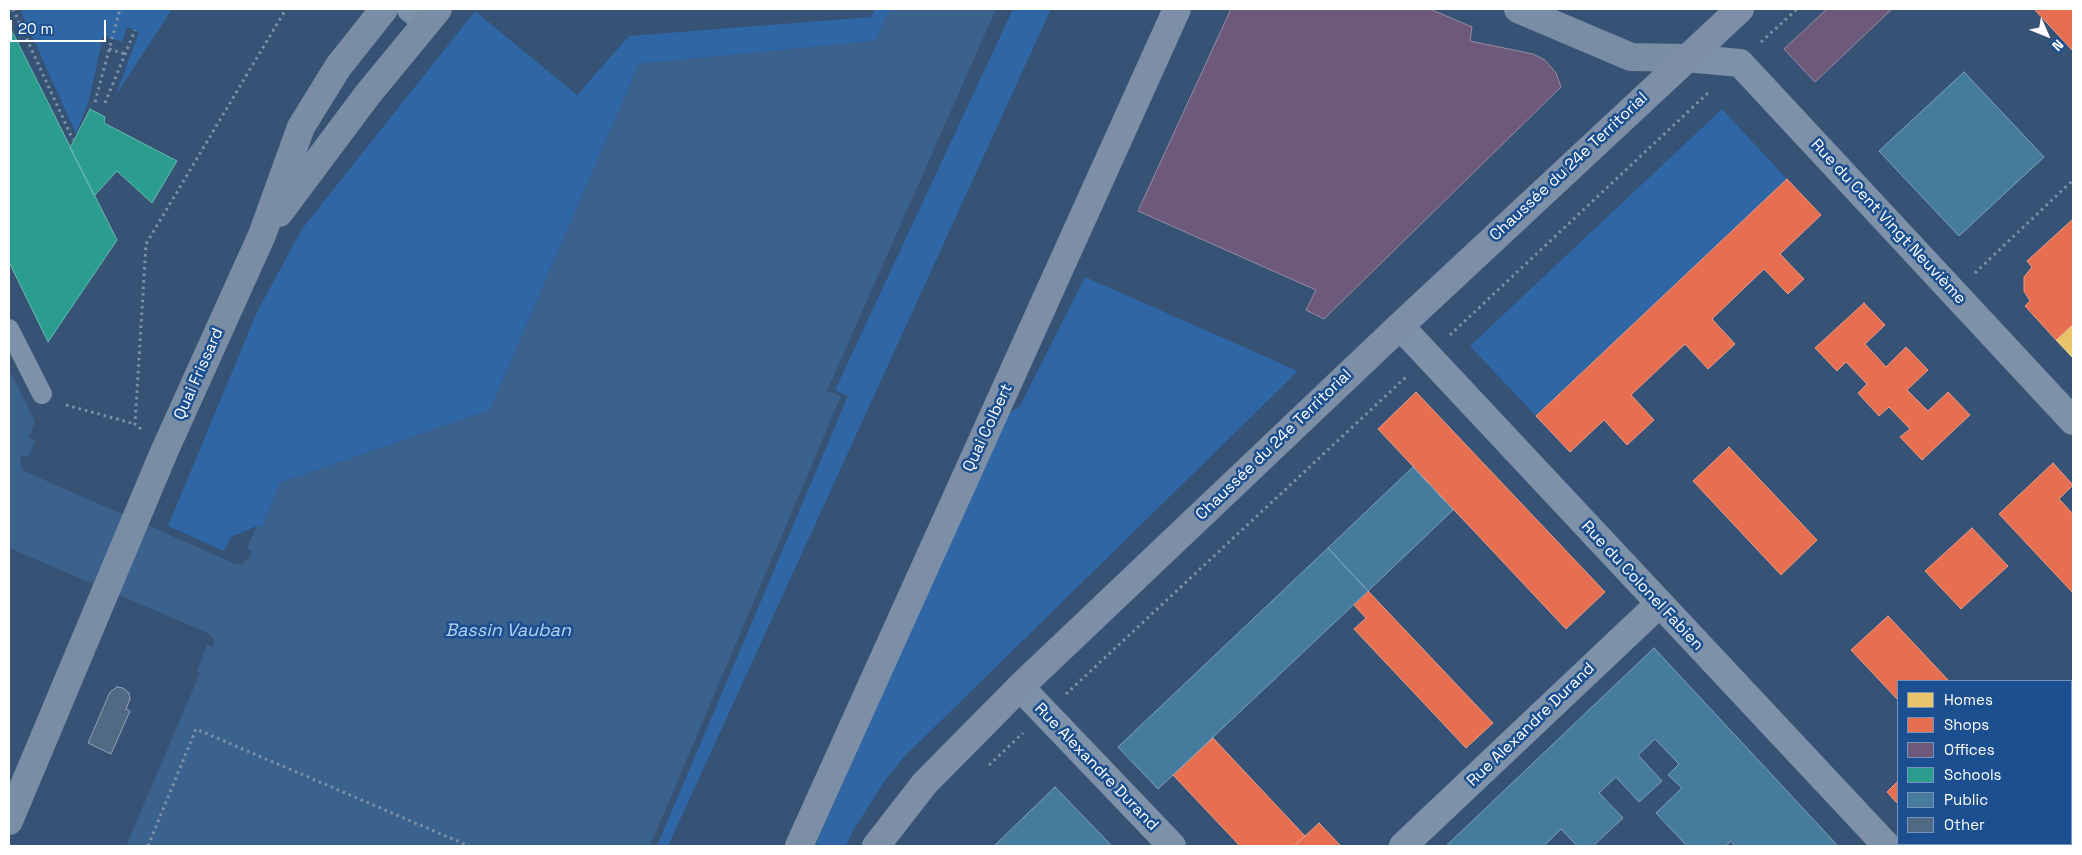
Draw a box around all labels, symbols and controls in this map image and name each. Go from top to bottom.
scale bar [12,10,109,42]
north arrow [2022,10,2072,60]
text: 20 m [18,19,53,38]
text: N [2048,36,2068,55]
street label: Chaussée du 24e Territorial [1486,89,1652,245]
street label: Rue du Cent Vingt Neuvième [1806,135,1970,309]
street label: Quai Frissard [170,325,228,423]
street label: Chaussée du 24e Territorial [1192,365,1356,525]
street label: Quai Colbert [959,381,1017,475]
street label: Rue du Colonel Fabien [1577,517,1707,655]
water label: Bassin Vauban [445,620,571,642]
street label: Rue Alexandre Durand [1463,659,1599,791]
legend [1897,680,2072,845]
text: Homes [1944,690,1993,709]
street label: Rue Alexandre Durand [1030,699,1162,835]
text: Shops [1944,715,1989,734]
text: Offices [1944,740,1995,759]
text: Schools [1944,765,2001,784]
text: Public [1944,790,1988,809]
text: Other [1944,815,1985,834]

